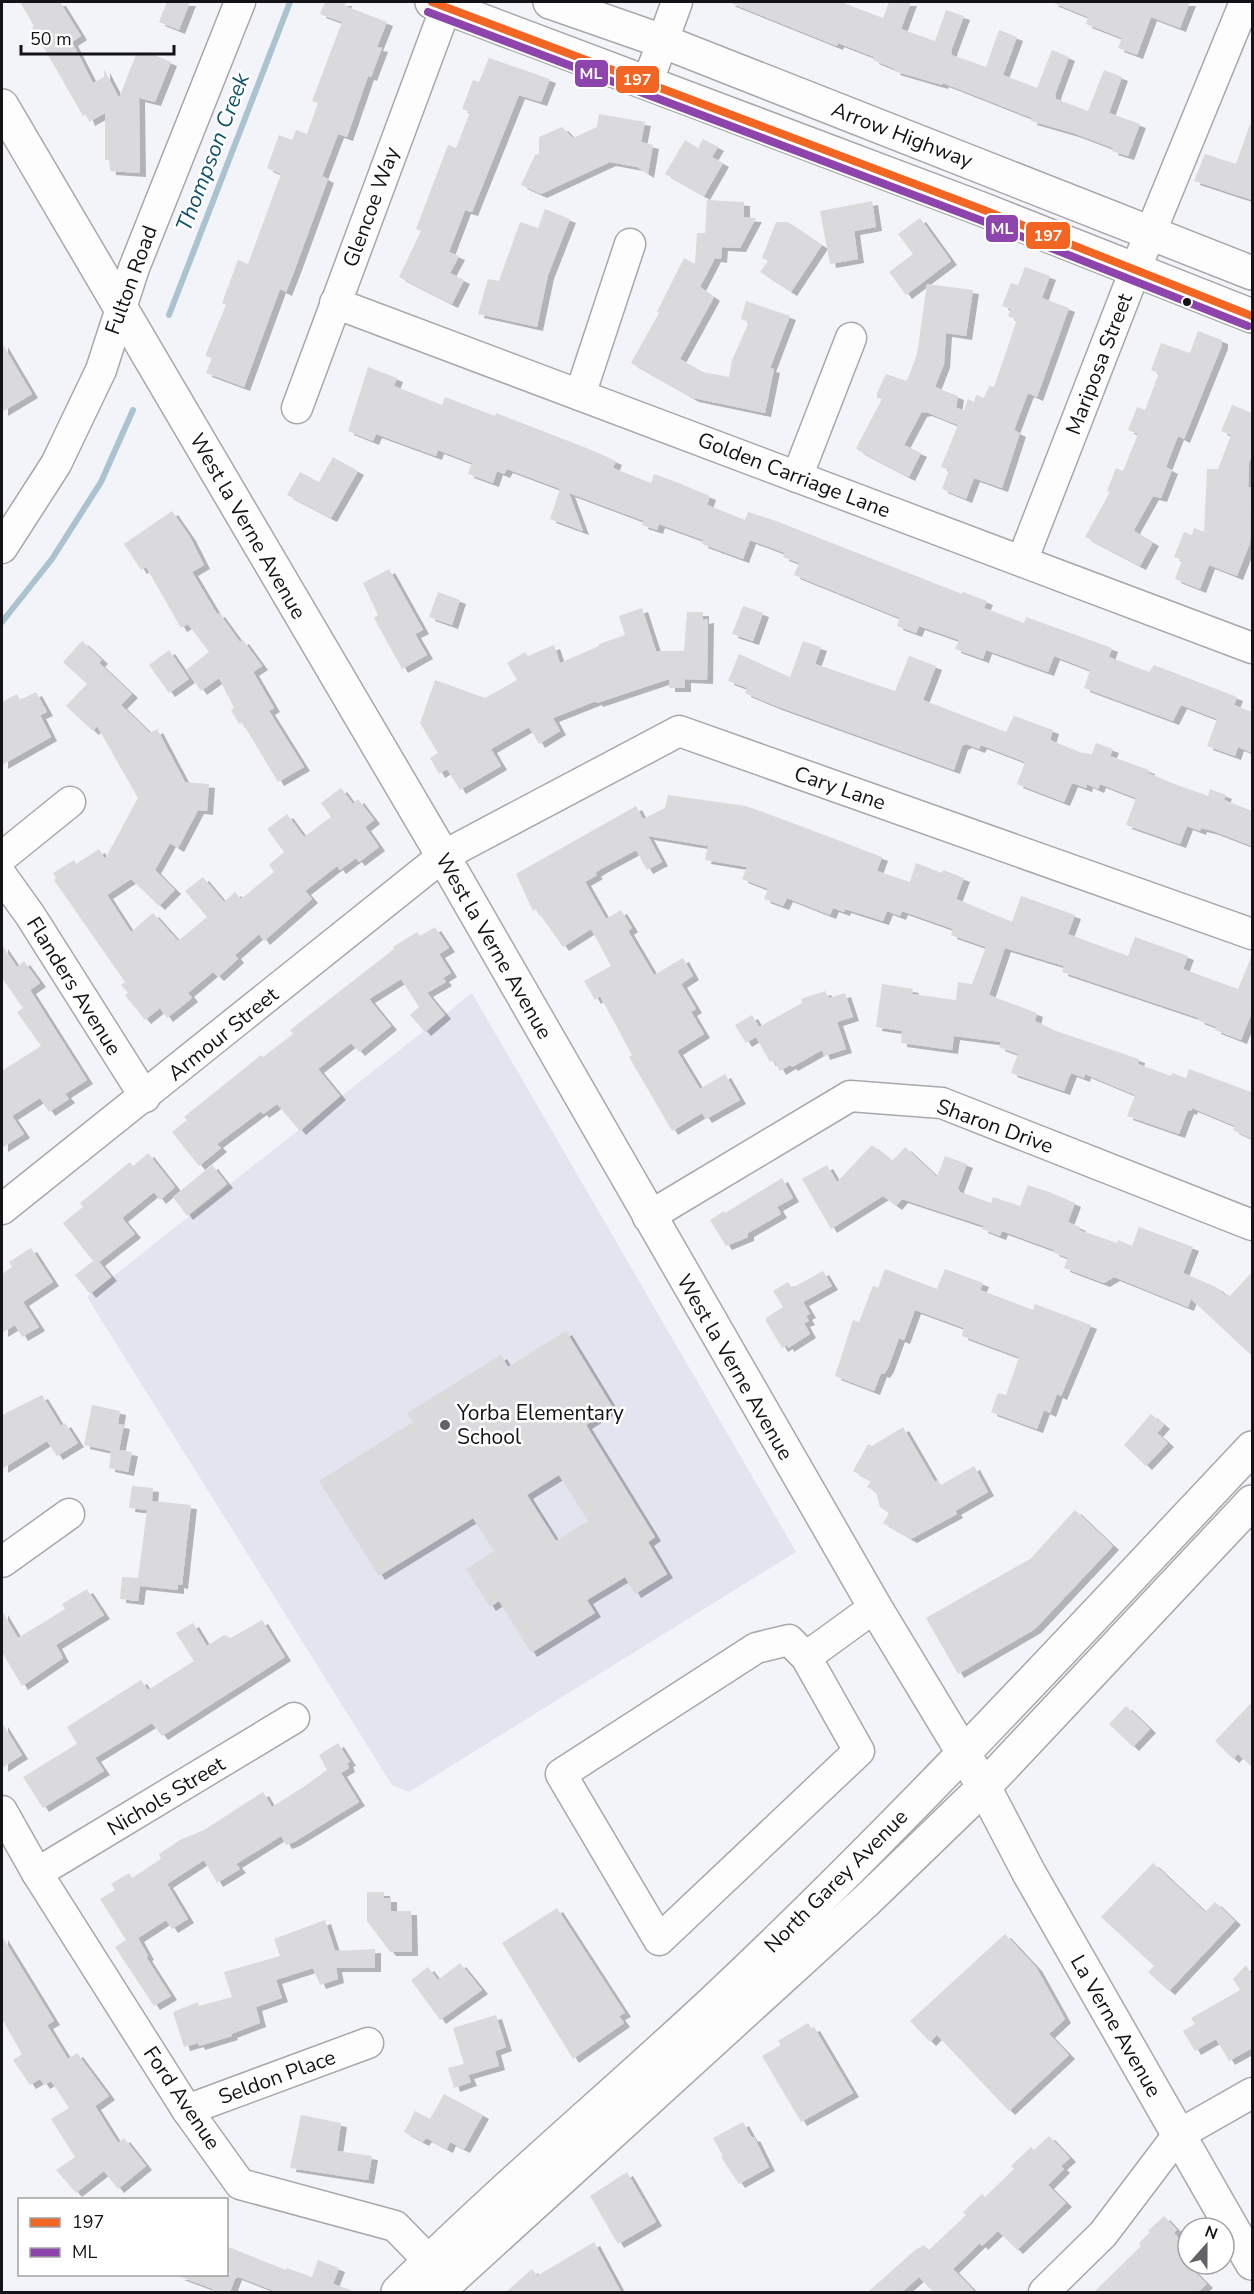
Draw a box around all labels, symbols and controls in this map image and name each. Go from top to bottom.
scale bar [21,18,174,56]
text: 50 m [30,27,72,51]
line badge: ML [574,59,609,88]
text: ML [580,63,602,85]
line badge: 197 [615,65,660,94]
water label: Thompson Creek [169,68,257,236]
text: 197 [623,69,651,91]
street label: Arrow Highway [827,95,977,175]
street label: Glencoe Way [336,143,406,271]
line badge: ML [985,214,1019,243]
text: ML [991,218,1013,240]
line badge: 197 [1025,221,1071,250]
street label: Fulton Road [98,222,164,338]
text: 197 [1034,225,1062,247]
street label: Mariposa Street [1059,289,1139,439]
unlabelled marker [1181,296,1193,308]
street label: Golden Carriage Lane [694,425,894,525]
street label: West la Verne Avenue [183,428,313,624]
street label: Cary Lane [791,759,889,817]
street label: West la Verne Avenue [429,848,559,1044]
street label: Flanders Avenue [20,911,128,1061]
street label: Armour Street [162,980,285,1087]
street label: Sharon Drive [933,1092,1057,1160]
street label: West la Verne Avenue [670,1269,800,1465]
place label: Yorba Elementary School [456,1399,624,1451]
marker: Yorba Elementary School [438,1418,452,1432]
street label: Nichols Street [102,1750,231,1842]
street label: North Garey Avenue [758,1803,914,1959]
street label: La Verne Avenue [1064,1950,1168,2102]
street label: Ford Avenue [137,2041,227,2155]
street label: Seldon Place [215,2043,339,2111]
legend [18,2198,228,2276]
text: 197 [72,2210,104,2234]
north arrow [1176,2216,1236,2276]
text: N [1201,2221,1221,2245]
text: ML [72,2240,97,2264]

